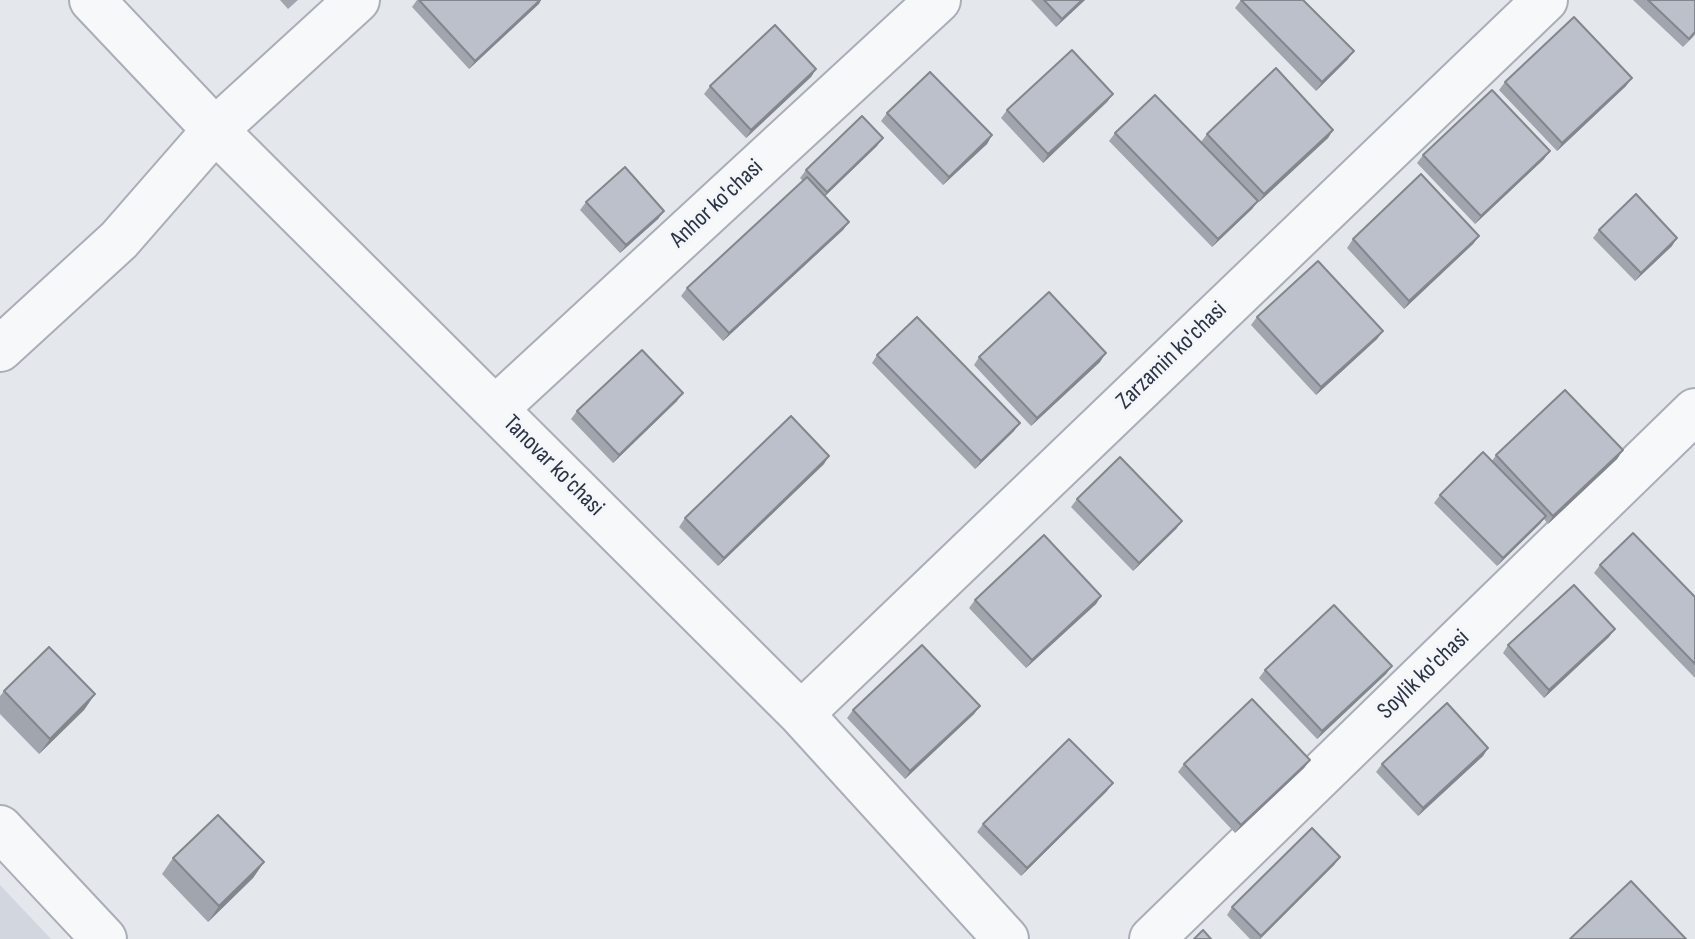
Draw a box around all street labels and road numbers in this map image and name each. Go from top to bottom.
street label: Anhor ko'chasi [665,154,769,254]
street label: Zarzamin ko'chasi [1111,296,1233,416]
street label: Tanovar ko'chasi [496,409,610,523]
street label: Soylik ko'chasi [1372,624,1476,726]

